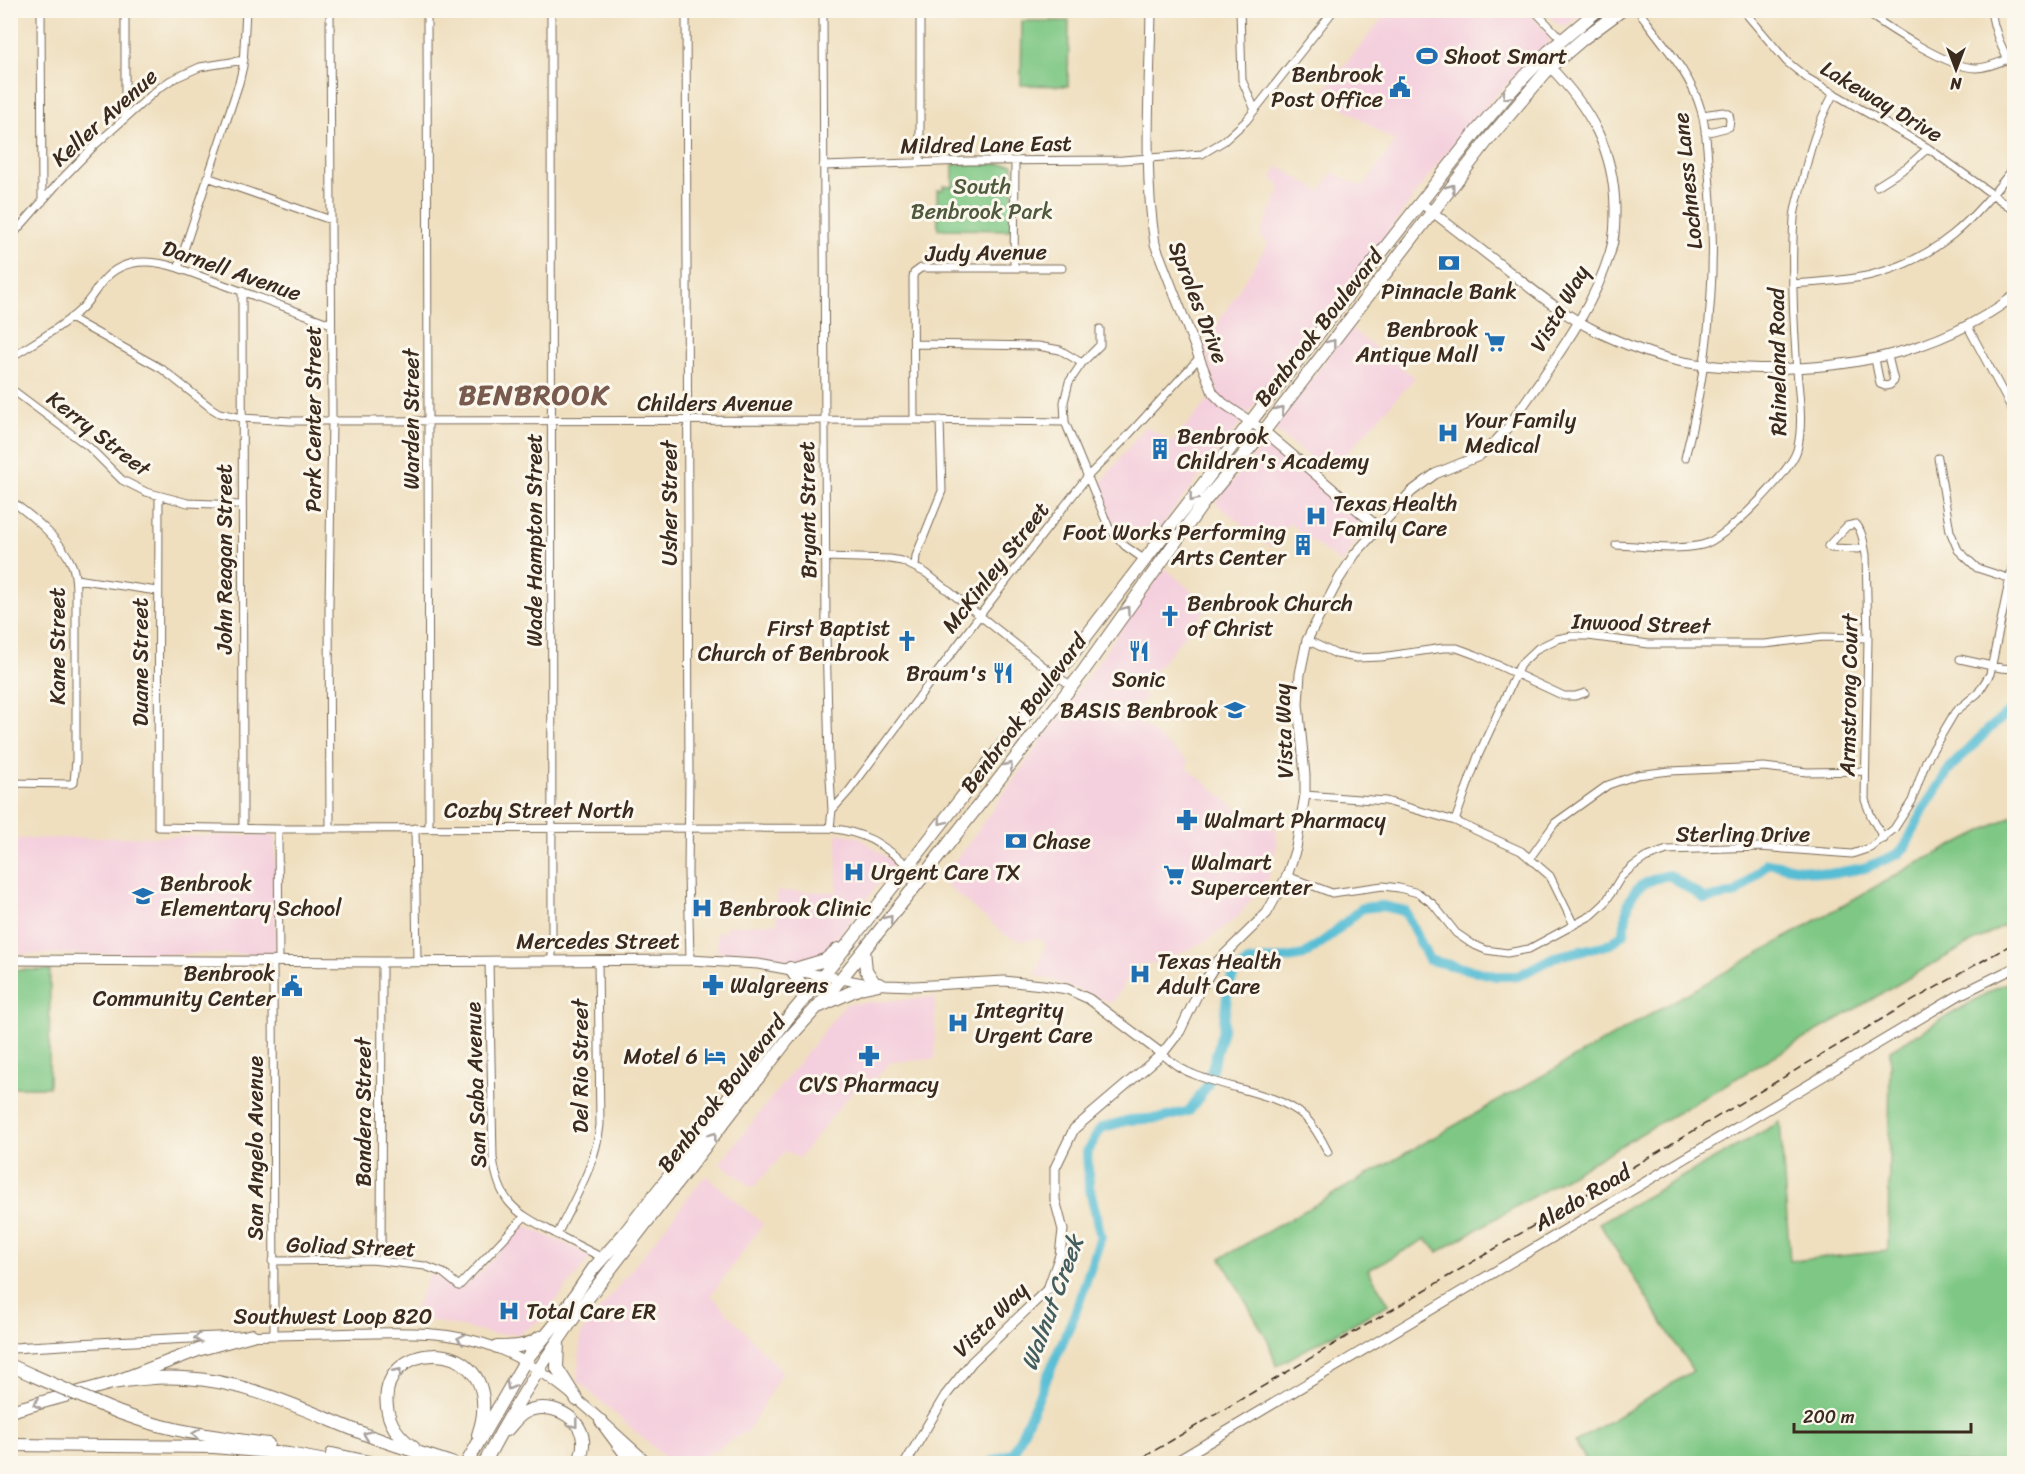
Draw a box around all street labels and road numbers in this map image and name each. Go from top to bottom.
street label: Lakeway Drive [1813,49,1951,153]
street label: Keller Avenue [42,58,167,177]
street label: Lochness Lane [1661,111,1714,251]
street label: Mildred Lane East [900,123,1072,165]
street label: Darnell Avenue [157,228,307,313]
street label: Judy Avenue [924,232,1047,273]
street label: Sproles Drive [1157,235,1240,369]
street label: Benbrook Boulevard [1244,238,1394,415]
street label: Vista Way [1519,257,1600,359]
street label: Rhineland Road [1757,286,1798,436]
street label: Park Center Street [294,325,333,512]
street label: Warden Street [392,347,431,489]
street label: Kerry Street [38,380,160,488]
street label: Childers Avenue [637,384,793,423]
street label: Wade Hampton Street [515,433,554,647]
street label: Usher Street [650,439,689,566]
street label: Bryant Street [787,441,828,579]
street label: John Reagan Street [205,464,244,655]
street label: McKinley Street [931,492,1060,642]
street label: Kane Street [38,587,77,705]
street label: Duane Street [121,597,160,726]
street label: Inwood Street [1570,602,1712,645]
street label: Armstrong Court [1828,612,1869,778]
street label: Benbrook Boulevard [950,623,1098,802]
street label: Vista Way [1262,682,1305,779]
street label: Cozby Street North [444,791,634,830]
street label: Sterling Drive [1676,815,1810,854]
street label: Mercedes Street [516,922,680,961]
street label: Del Rio Street [561,998,600,1133]
street label: San Saba Avenue [453,1001,498,1169]
street label: Benbrook Boulevard [647,1004,797,1181]
street label: Bandera Street [344,1036,383,1187]
street label: San Angelo Avenue [236,1055,275,1240]
street label: Aledo Road [1525,1152,1640,1242]
street label: Goliad Street [286,1225,417,1268]
street label: Vista Way [943,1271,1038,1367]
street label: Southwest Loop 820 [234,1297,432,1336]

